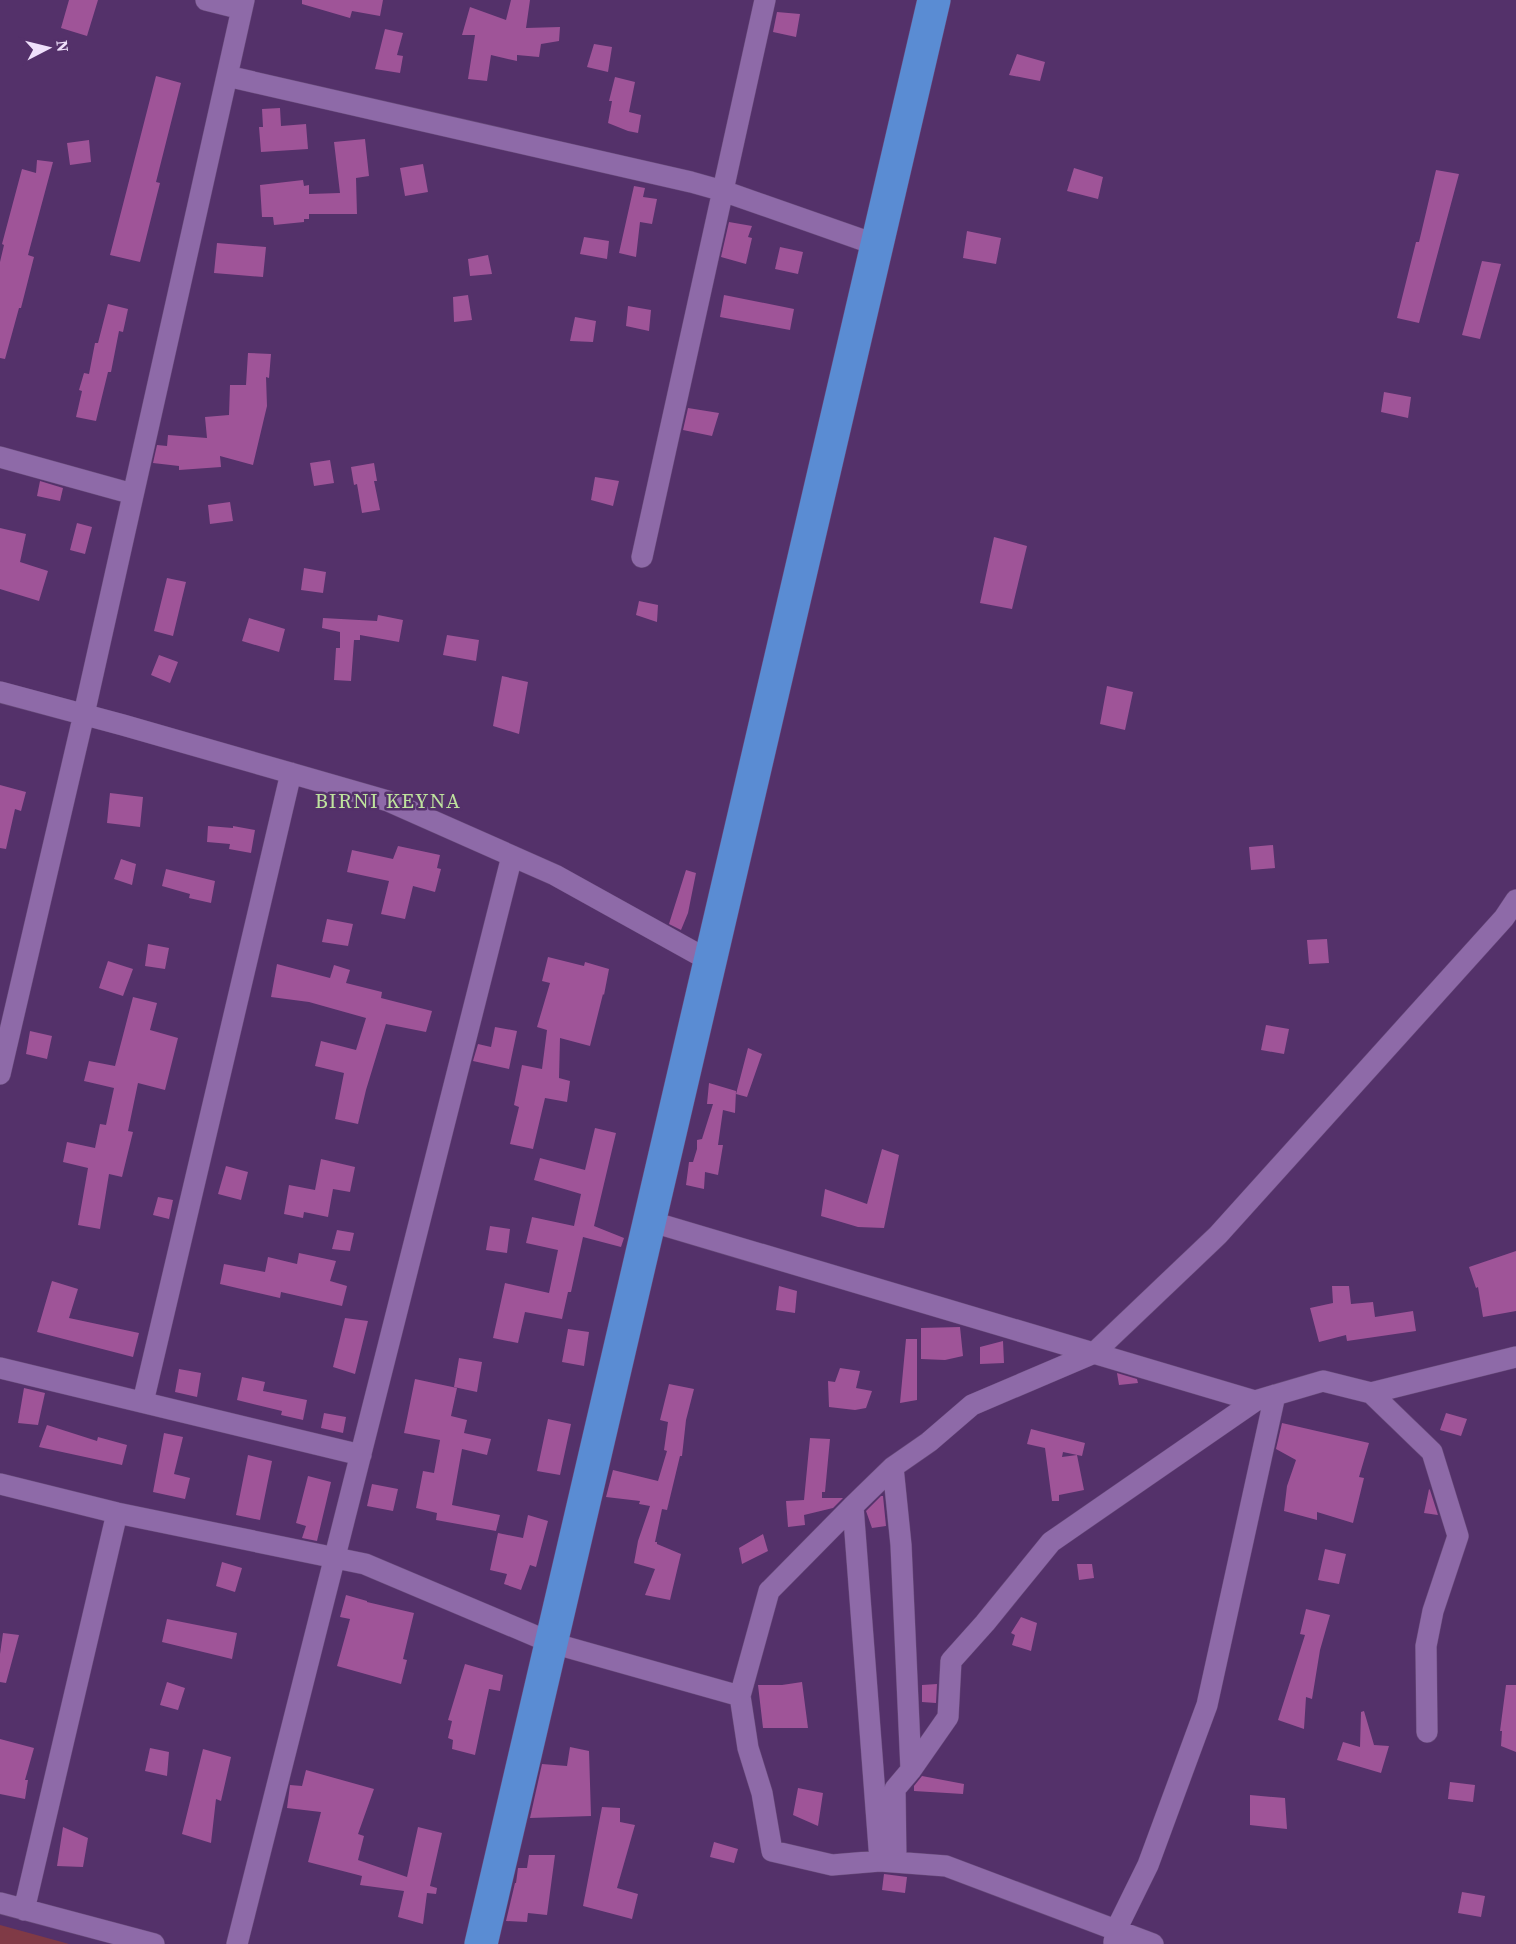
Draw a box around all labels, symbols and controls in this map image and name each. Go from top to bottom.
north arrow [18,18,78,78]
text: N [51,39,75,54]
district label: BIRNI KEYNA [315,786,461,815]

